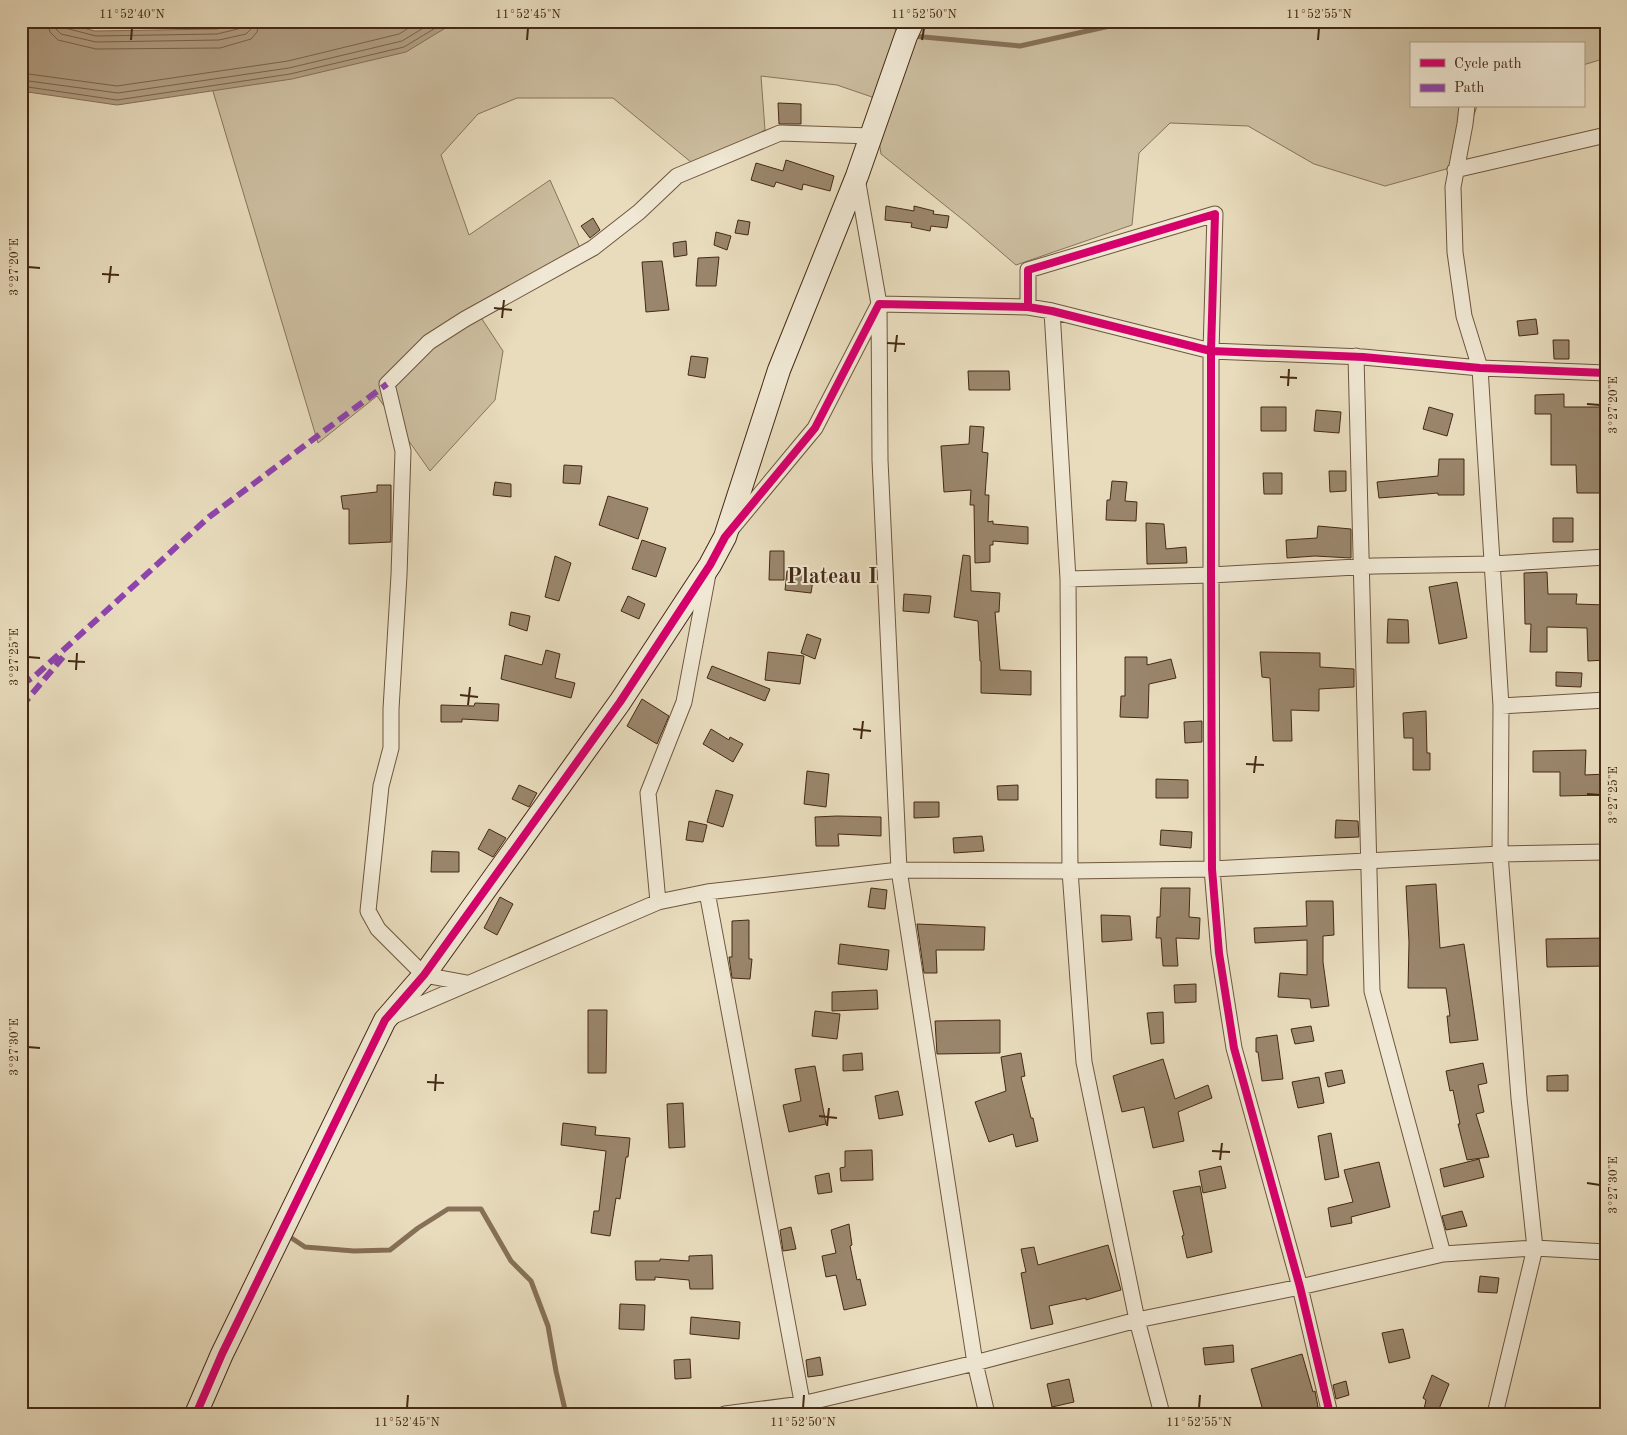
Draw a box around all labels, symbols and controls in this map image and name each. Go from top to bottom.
text: 11°52'40"N [99,8,165,21]
text: 11°52'45"N [495,8,561,21]
text: 11°52'50"N [891,8,957,21]
text: 11°52'55"N [1286,8,1352,21]
legend [1410,42,1584,108]
text: Cycle path [1454,57,1522,72]
text: Path [1454,81,1484,96]
text: 3°27'20"E [9,238,21,296]
text: 3°27'20"E [1608,376,1620,434]
district label: Plateau I [787,566,877,588]
text: 3°27'25"E [8,628,21,686]
text: 3°27'25"E [1607,766,1620,824]
text: 3°27'30"E [9,1018,21,1076]
text: 3°27'30"E [1608,1156,1620,1214]
text: 11°52'45"N [374,1416,440,1429]
text: 11°52'50"N [770,1416,836,1429]
text: 11°52'55"N [1166,1416,1232,1429]

